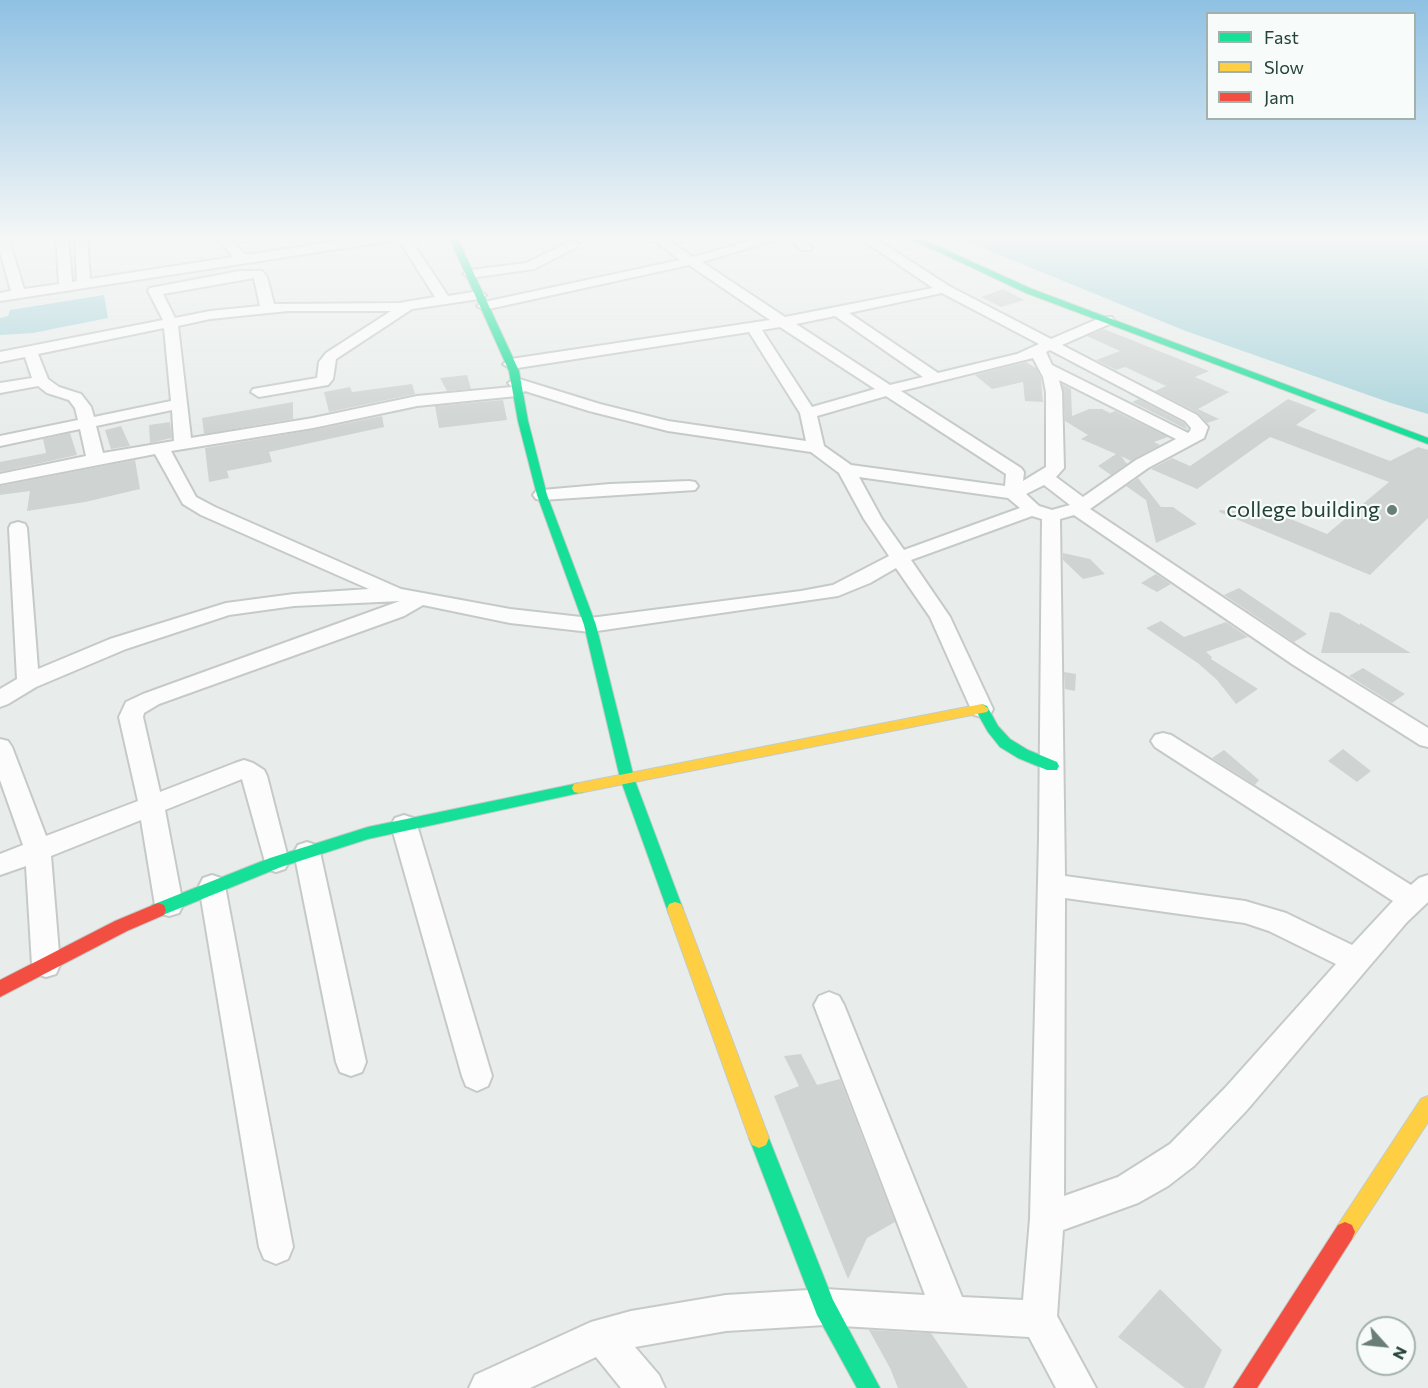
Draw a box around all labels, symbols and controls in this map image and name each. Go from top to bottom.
legend [1206,12,1416,120]
text: Fast [1264,26,1299,48]
text: Slow [1264,56,1304,78]
text: Jam [1264,86,1294,108]
place label: college building [1226,497,1380,523]
marker: college building [1385,503,1399,517]
north arrow [1356,1316,1416,1376]
text: N [1390,1344,1412,1363]

